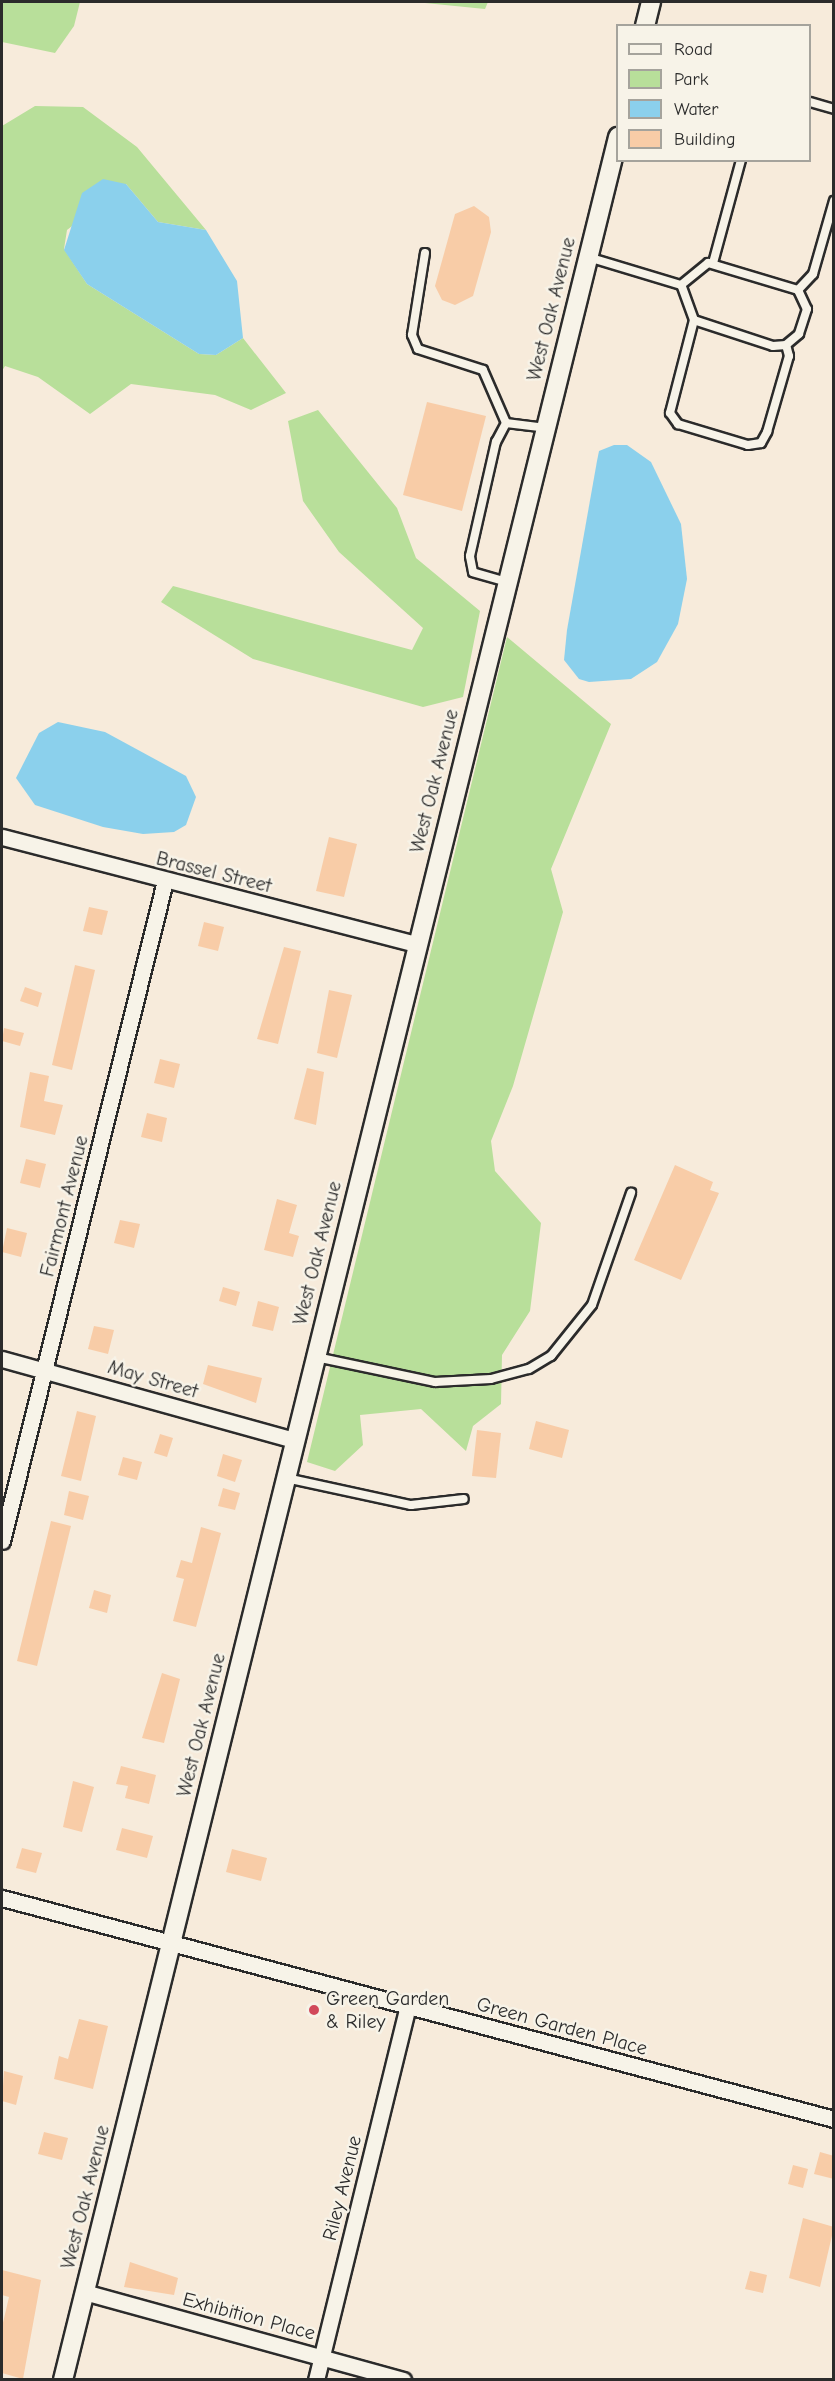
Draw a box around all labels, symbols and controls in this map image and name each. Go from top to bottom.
legend [616,24,811,162]
text: Road [674,39,713,60]
text: Park [674,69,708,90]
text: Water [674,99,718,120]
text: Building [674,129,736,150]
street label: West Oak Avenue [522,235,580,383]
street label: West Oak Avenue [405,707,463,855]
street label: Brassel Street [154,846,274,898]
street label: Fairmont Avenue [35,1133,93,1279]
street label: West Oak Avenue [288,1179,346,1327]
street label: May Street [105,1355,201,1403]
street label: West Oak Avenue [172,1651,230,1799]
place label: Green Garden & Riley [326,1986,449,2033]
street label: Green Garden Place [474,1992,650,2060]
marker: Green Garden & Riley [307,2003,321,2017]
street label: West Oak Avenue [56,2123,114,2271]
street label: Riley Avenue [317,2133,367,2243]
street label: Exhibition Place [180,2287,318,2345]

